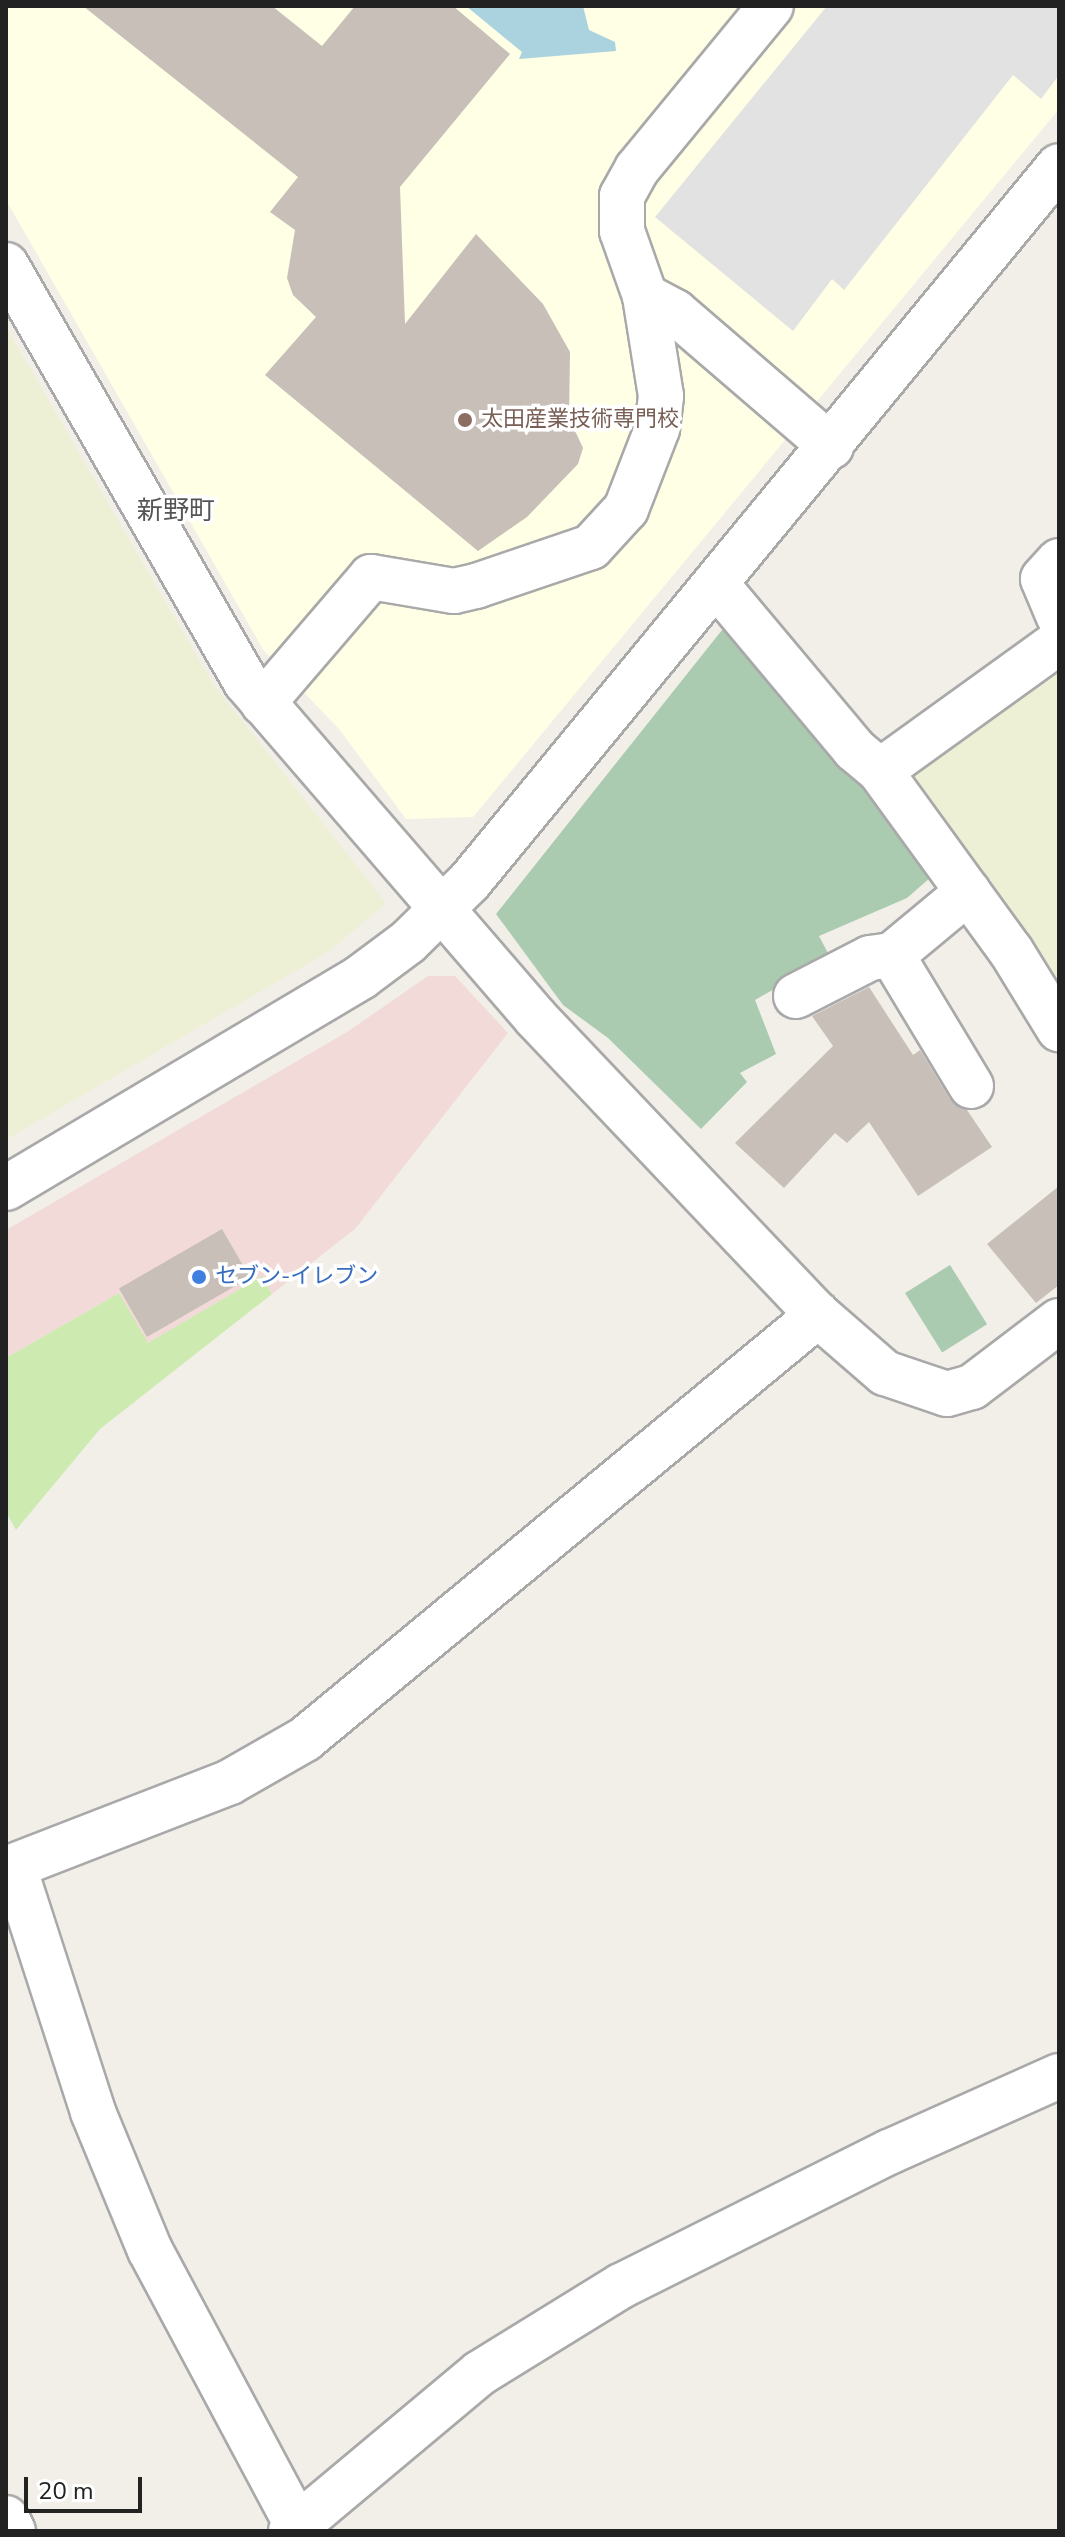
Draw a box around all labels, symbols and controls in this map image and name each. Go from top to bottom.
place label: 太田産業技術専門校 [481,407,679,433]
marker: 太田産業技術専門校 [456,411,474,429]
district label: 新野町 [137,495,215,527]
place label: セブン-イレブン [215,1264,378,1290]
marker: セブン-イレブン [190,1268,208,1286]
scale bar [28,2461,146,2511]
text: 20 m [38,2475,94,2507]

